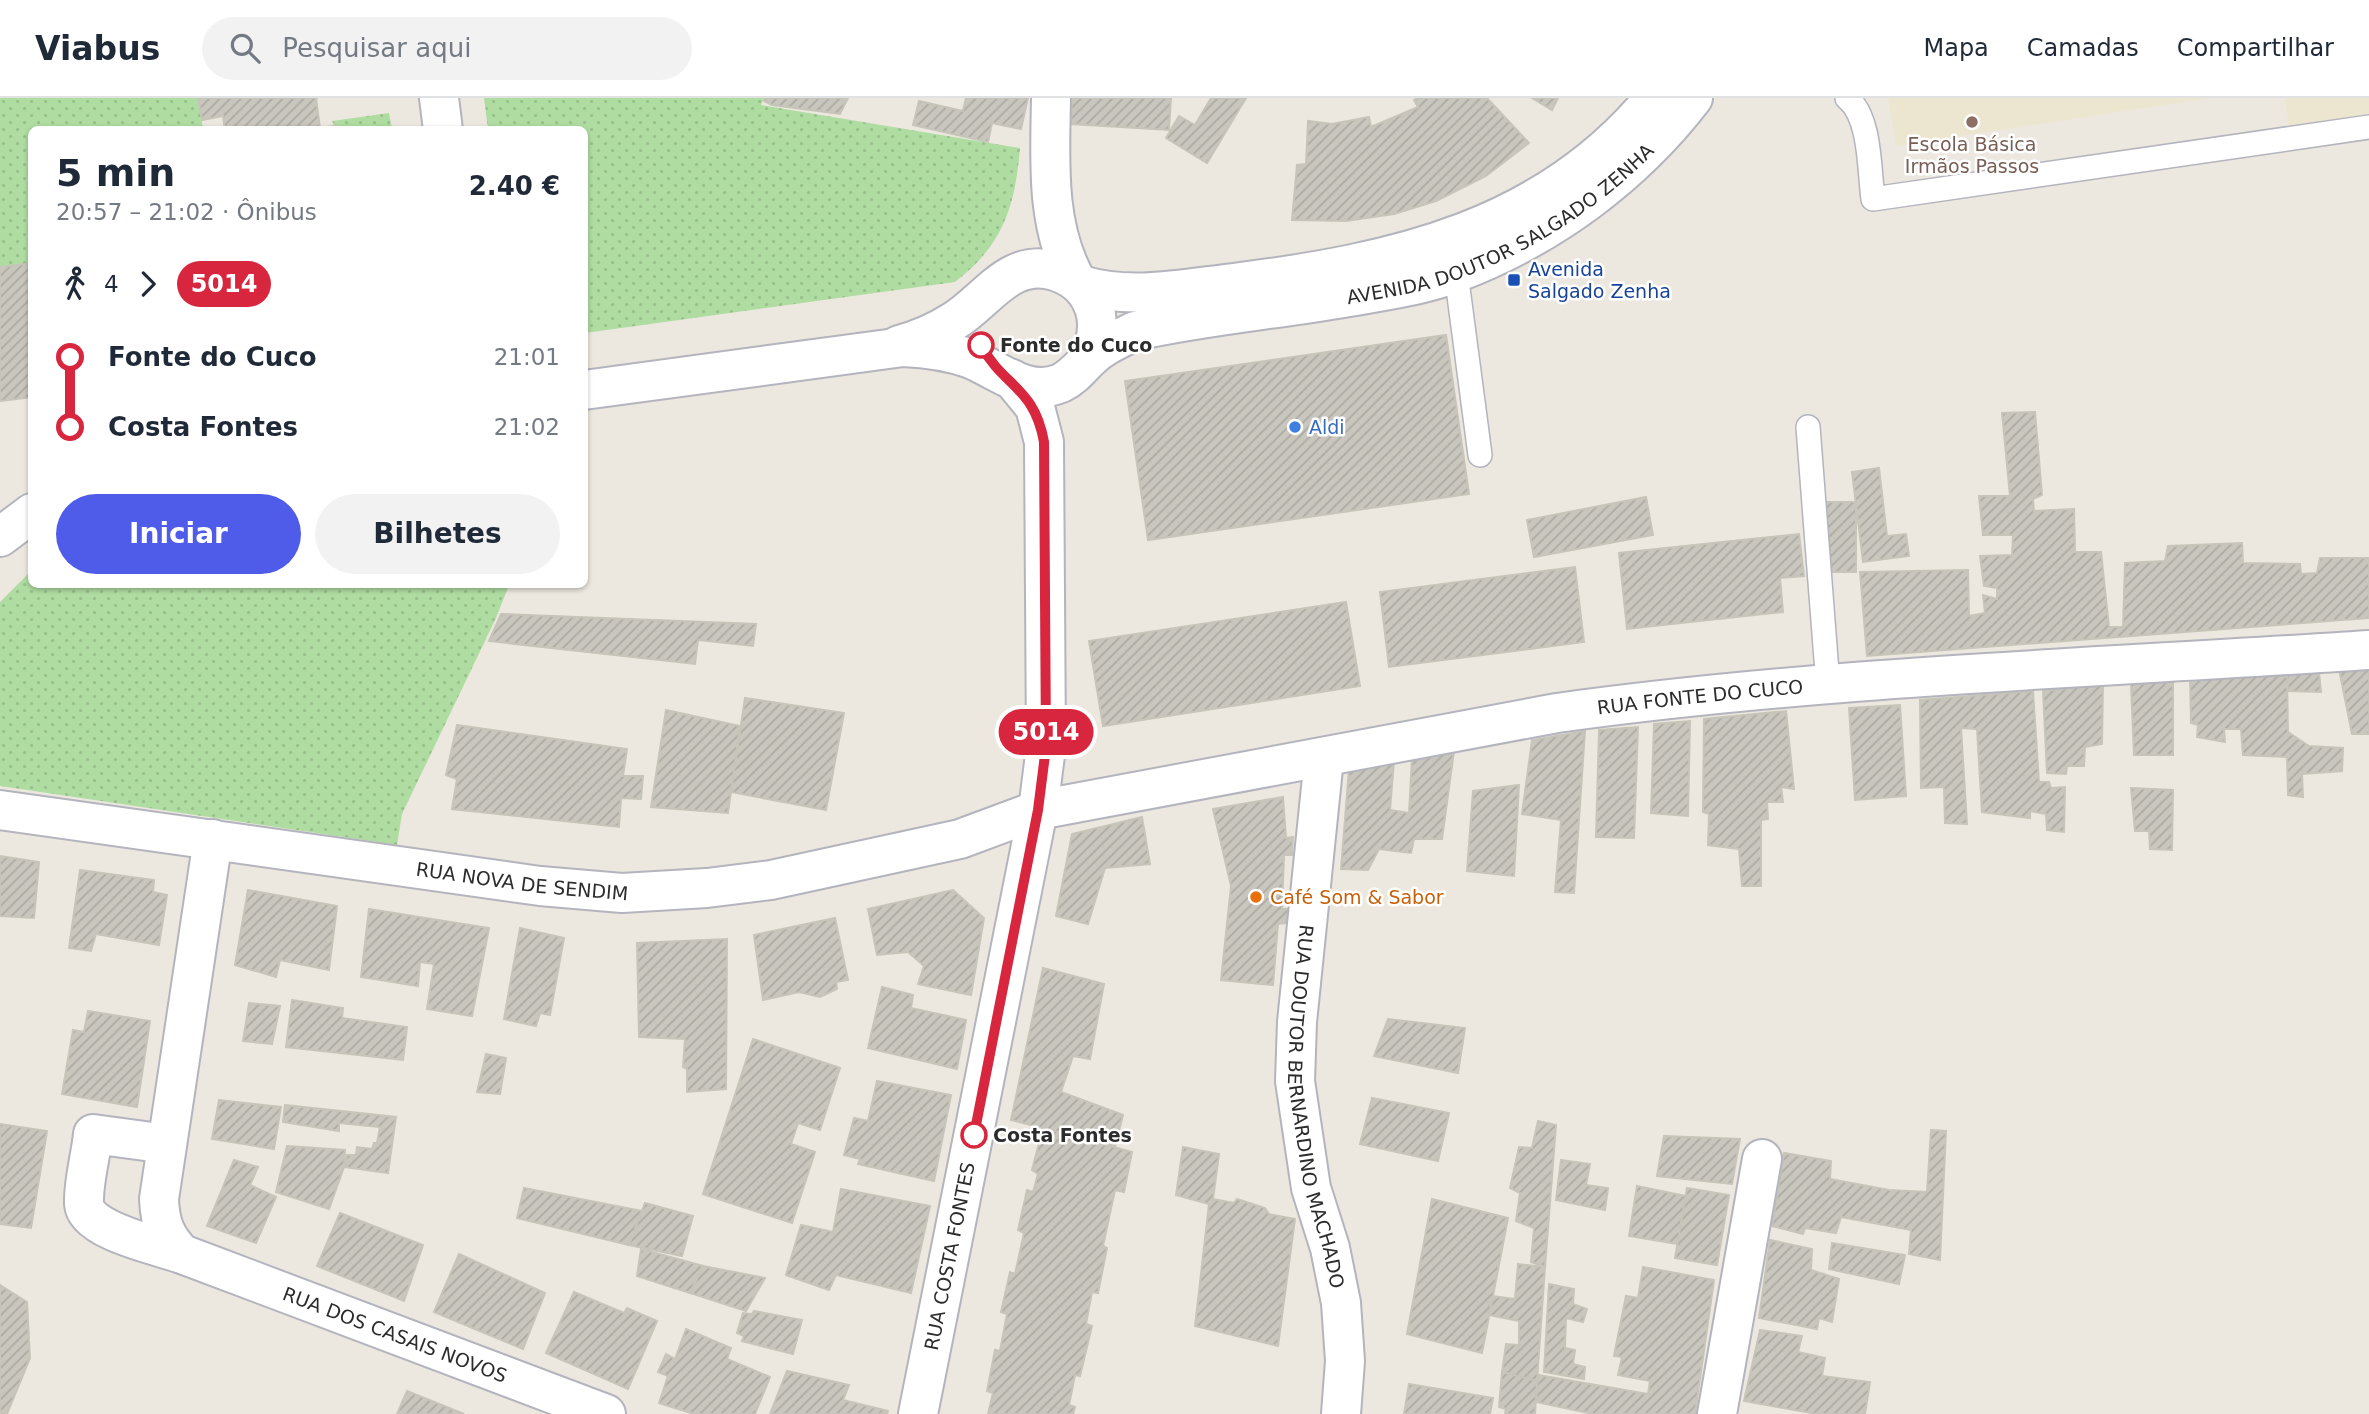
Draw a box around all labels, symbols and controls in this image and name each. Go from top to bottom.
search box [202,17,692,80]
text: Viabus [35,29,160,68]
icon: search [226,29,264,67]
text: Pesquisar aqui [282,33,471,63]
text: Mapa [1923,34,1989,62]
text: Camadas [2027,34,2139,62]
text: Compartilhar [2177,34,2334,62]
marker: Escola Básica Irmãos Passos [1964,114,1980,130]
place label: Escola Básica Irmãos Passos [1905,133,2039,177]
street label: AVENIDA DOUTOR SALGADO ZENHA [1345,139,1658,308]
text: 5 min [56,151,175,195]
text: 2.40 € [469,171,560,201]
text: 20:57 – 21:02 · Ônibus [56,199,317,225]
place label: Avenida Salgado Zenha [1528,258,1671,302]
icon: walk [56,265,94,303]
icon: forward [129,265,167,303]
text: 5014 [191,270,257,298]
text: 4 [104,271,119,297]
marker: Avenida Salgado Zenha [1506,272,1522,288]
marker: Fonte do Cuco [968,332,994,358]
place label: Fonte do Cuco [1000,334,1152,356]
text: Fonte do Cuco [108,342,317,372]
text: 21:01 [494,344,560,370]
text: Costa Fontes [108,412,298,442]
text: 21:02 [494,414,560,440]
place label: Aldi [1309,416,1345,438]
marker: Aldi [1287,419,1303,435]
button: Iniciar [56,494,301,574]
button: Bilhetes [315,494,560,574]
street label: RUA FONTE DO CUCO [1596,675,1804,719]
line badge: 5014 [997,709,1095,755]
text: 5014 [1013,718,1079,746]
street label: RUA NOVA DE SENDIM [415,858,629,904]
place label: Café Som & Sabor [1270,886,1444,908]
marker: Café Som & Sabor [1248,889,1264,905]
street label: RUA DOUTOR BERNARDINO MACHADO [1284,924,1349,1290]
marker: Costa Fontes [961,1122,987,1148]
place label: Costa Fontes [993,1124,1132,1146]
street label: RUA COSTA FONTES [920,1160,979,1352]
street label: RUA DOS CASAIS NOVOS [280,1282,510,1387]

